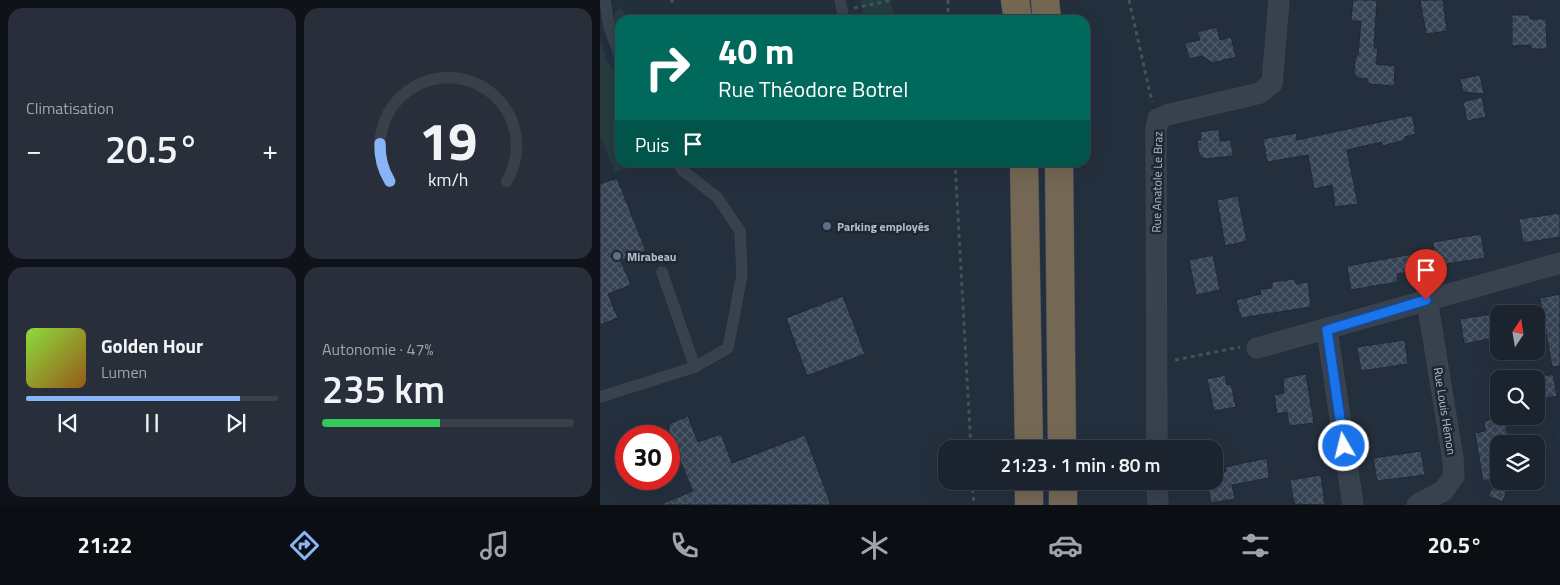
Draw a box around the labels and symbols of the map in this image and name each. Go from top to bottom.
street label: Rue Anatole Le Braz [1147,131,1167,233]
place label: Parking employés [837,217,930,236]
marker: Parking employés [821,220,833,232]
place label: Mirabeau [627,247,676,266]
pin [1405,249,1447,300]
marker: Mirabeau [611,250,623,262]
north arrow [1490,305,1545,360]
street label: Rue Louis Hémon [1429,366,1461,456]
position arrow [1317,419,1369,471]
speed limit sign: 30 [615,425,680,490]

